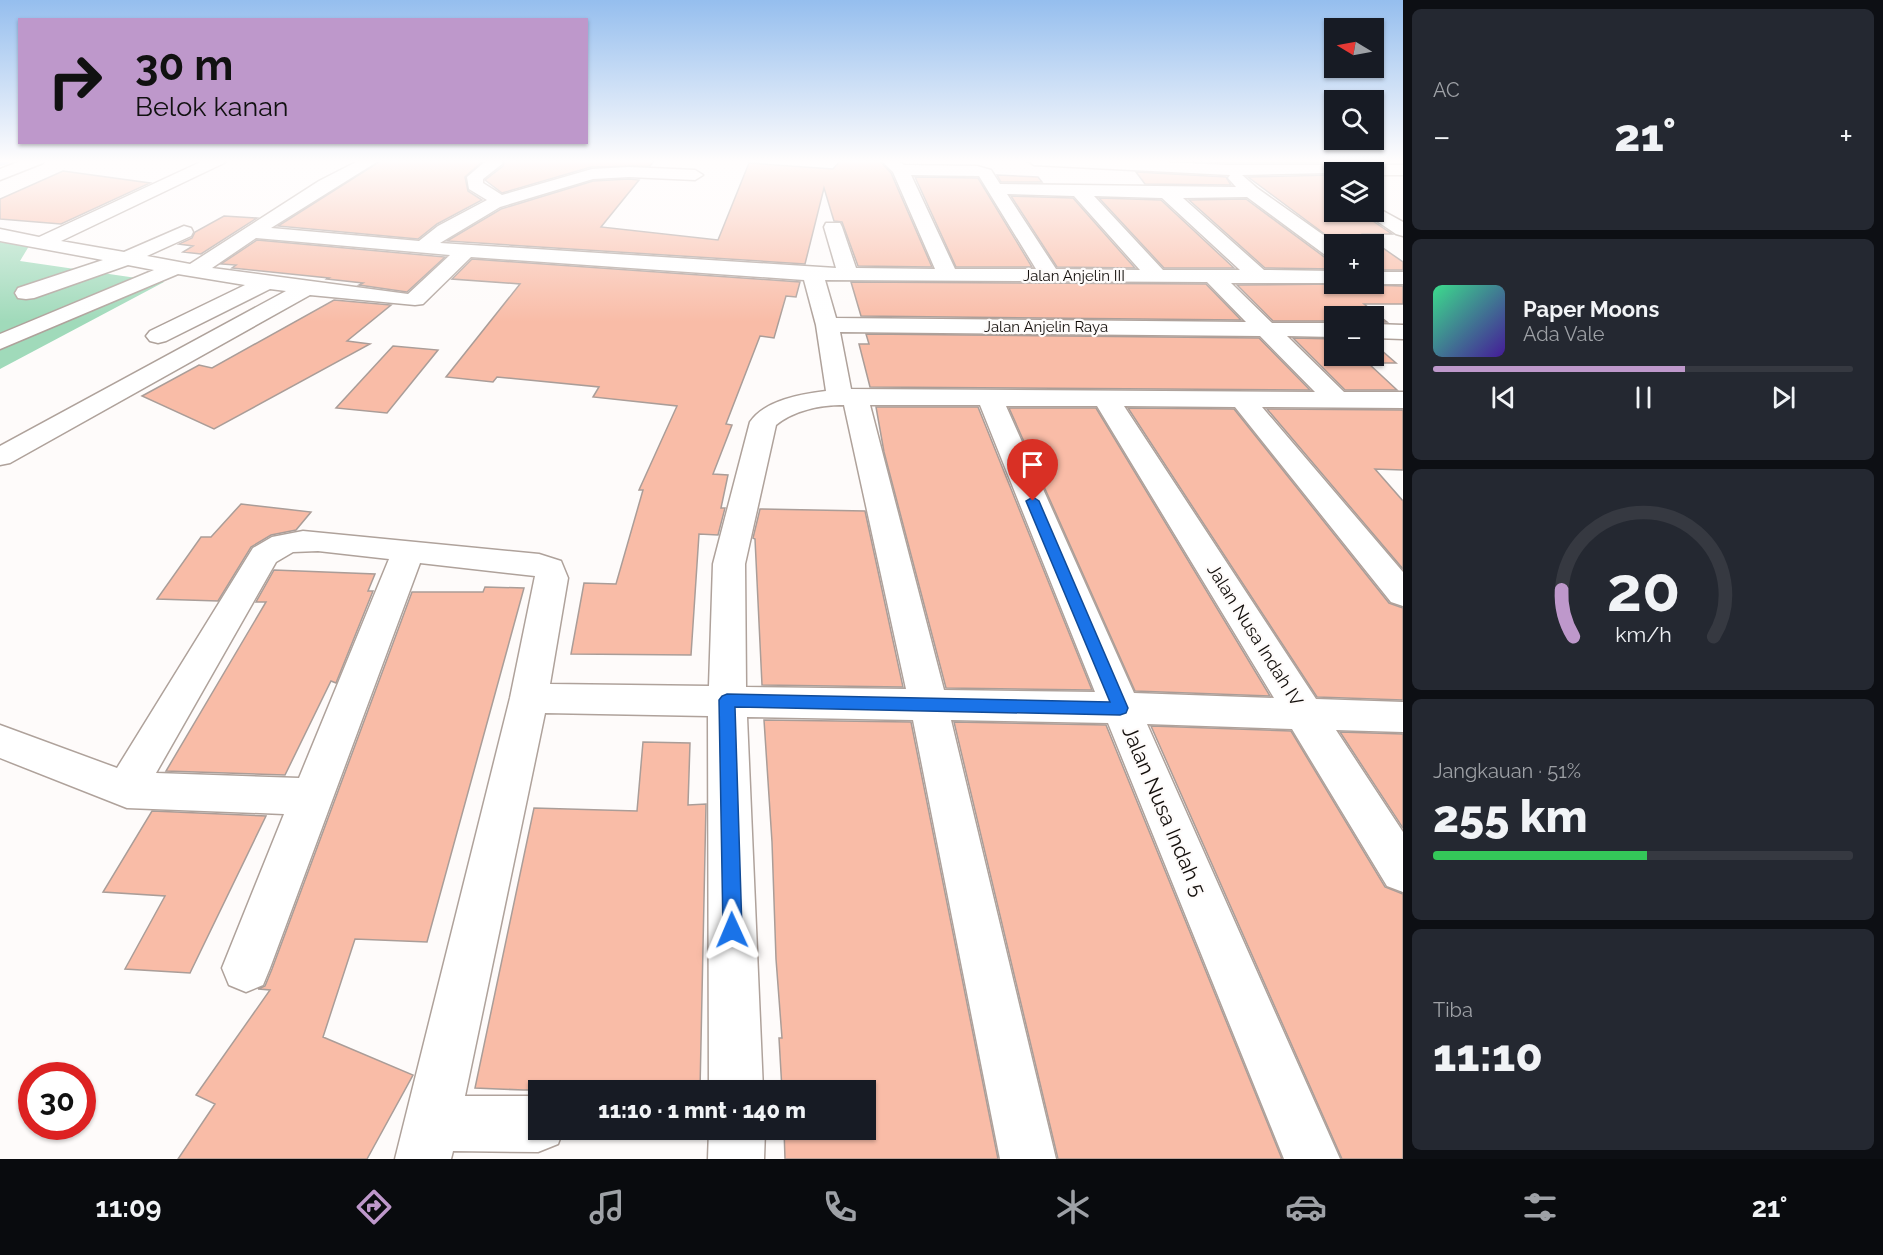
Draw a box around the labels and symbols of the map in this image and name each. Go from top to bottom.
north arrow [1324,18,1384,78]
street label: Jalan Anjelin III [1023,267,1125,285]
street label: Jalan Anjelin Raya [984,318,1108,336]
pin [1007,439,1058,501]
street label: Jalan Nusa Indah IV [1203,560,1308,710]
street label: Jalan Nusa Indah 5 [1117,722,1212,900]
position arrow [700,898,764,962]
speed limit sign: 30 [18,1062,96,1140]

